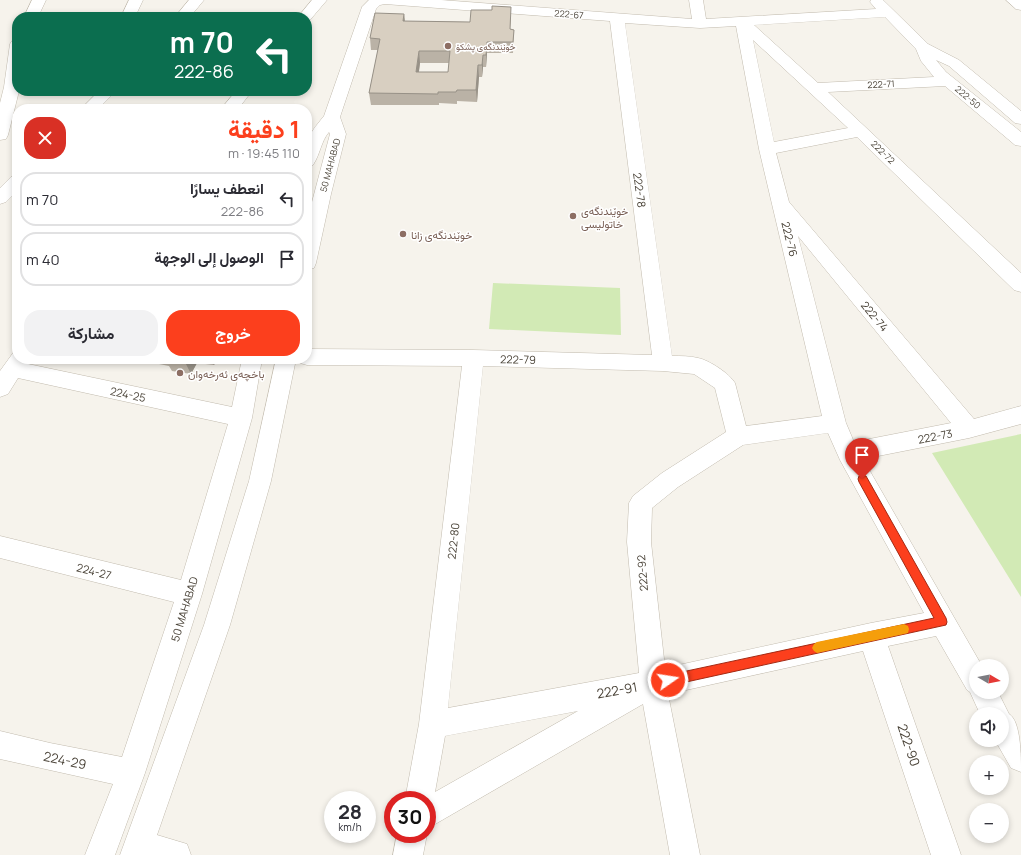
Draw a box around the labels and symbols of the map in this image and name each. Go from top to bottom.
street label: 222-67 [554,6,585,22]
place label: خوێندنگەی پشکۆ [456,40,516,53]
marker: خوێندنگەی پشکۆ [443,41,453,51]
street label: 222-71 [867,77,895,91]
street label: 222-50 [952,82,984,112]
street label: 50 MAHABAD [317,137,343,193]
street label: 222-72 [868,137,898,167]
street label: 222-78 [630,171,650,209]
place label: خوێندنگەی خاتولیسی [581,203,628,231]
marker: خوێندنگەی خاتولیسی [568,211,578,221]
street label: 222-76 [778,220,802,258]
place label: خوێندنگەی زانا [411,227,472,242]
marker: خوێندنگەی زانا [398,229,408,239]
street label: 222-74 [858,298,892,334]
street label: 222-79 [500,351,536,367]
place label: باخچەی ئەرخەوان [188,366,265,382]
marker: باخچەی ئەرخەوان [175,368,185,378]
street label: 224-25 [109,383,147,405]
street label: 222-73 [916,425,954,447]
pin [845,438,879,479]
street label: 222-80 [444,522,462,560]
street label: 222-92 [633,554,651,592]
street label: 224-27 [75,559,113,583]
street label: 50 MAHABAD [167,575,201,643]
position arrow [647,659,689,701]
north arrow [969,659,1009,699]
street label: 222-91 [595,678,639,702]
street label: 222-90 [893,721,925,769]
street label: 224-29 [42,747,88,773]
speed limit sign: 30 [384,791,436,843]

